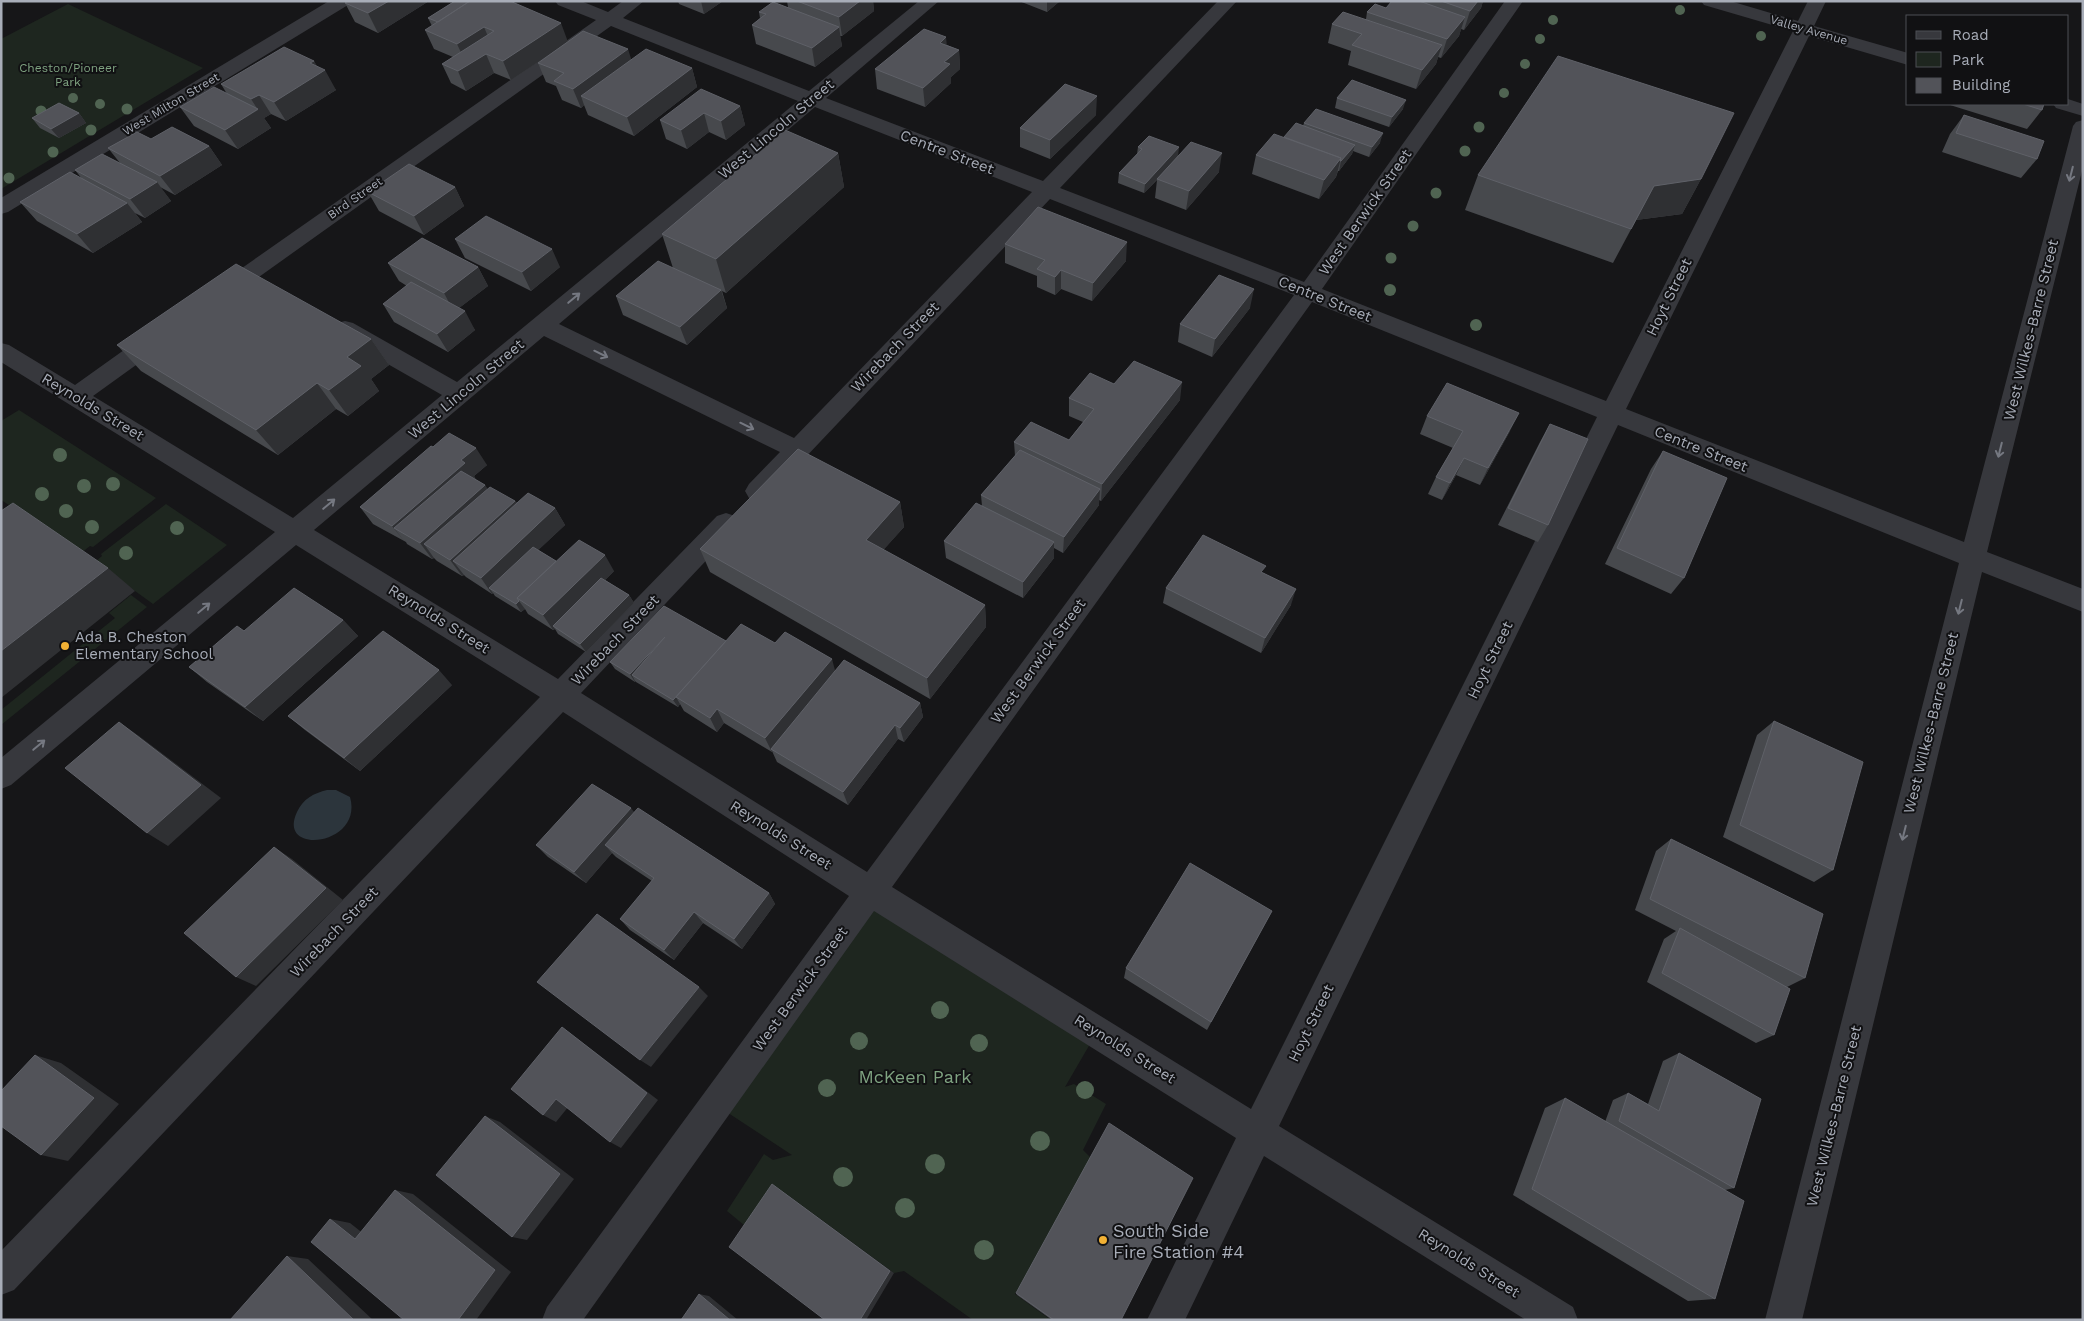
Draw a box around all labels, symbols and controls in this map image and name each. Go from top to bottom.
street label: Valley Avenue [1769,12,1849,48]
legend [1906,15,2069,105]
text: Road [1952,26,1989,44]
text: Park [1952,51,1985,69]
park label: Cheston/Pioneer Park [19,61,117,89]
street label: West Milton Street [120,70,222,138]
street label: West Lincoln Street [714,75,838,183]
text: Building [1952,76,2010,94]
street label: Centre Street [897,126,997,178]
street label: West Berwick Street [1315,145,1416,279]
one-way arrow [2066,165,2075,181]
street label: Bird Street [325,174,385,222]
street label: West Wilkes-Barre Street [2000,237,2062,422]
street label: Hoyt Street [1643,255,1696,339]
street label: Centre Street [1276,272,1375,326]
one-way arrow [568,292,581,304]
street label: Wirebach Street [847,298,943,396]
street label: West Lincoln Street [404,335,528,443]
one-way arrow [594,349,609,359]
street label: Reynolds Street [39,369,148,445]
one-way arrow [740,421,755,431]
street label: Centre Street [1652,422,1751,476]
one-way arrow [1995,441,2004,457]
one-way arrow [323,498,336,509]
street label: Reynolds Street [385,581,494,658]
street label: Wirebach Street [567,591,663,689]
street label: West Berwick Street [987,595,1090,727]
one-way arrow [1955,599,1964,615]
one-way arrow [198,602,211,613]
street label: Hoyt Street [1464,618,1517,702]
place label: Ada B. Cheston Elementary School [75,628,214,663]
street label: West Wilkes-Barre Street [1900,630,1962,815]
marker: Ada B. Cheston Elementary School [59,640,71,652]
one-way arrow [32,739,45,750]
street label: Reynolds Street [727,797,836,874]
one-way arrow [1899,824,1908,840]
street label: Wirebach Street [286,883,382,981]
street label: West Berwick Street [749,923,852,1055]
street label: Hoyt Street [1285,981,1338,1065]
street label: Reynolds Street [1071,1011,1180,1088]
street label: West Wilkes-Barre Street [1803,1023,1865,1208]
park label: McKeen Park [858,1066,972,1087]
place label: South Side Fire Station #4 [1113,1220,1244,1262]
street label: Reynolds Street [1415,1225,1524,1302]
marker: South Side Fire Station #4 [1097,1234,1109,1246]

